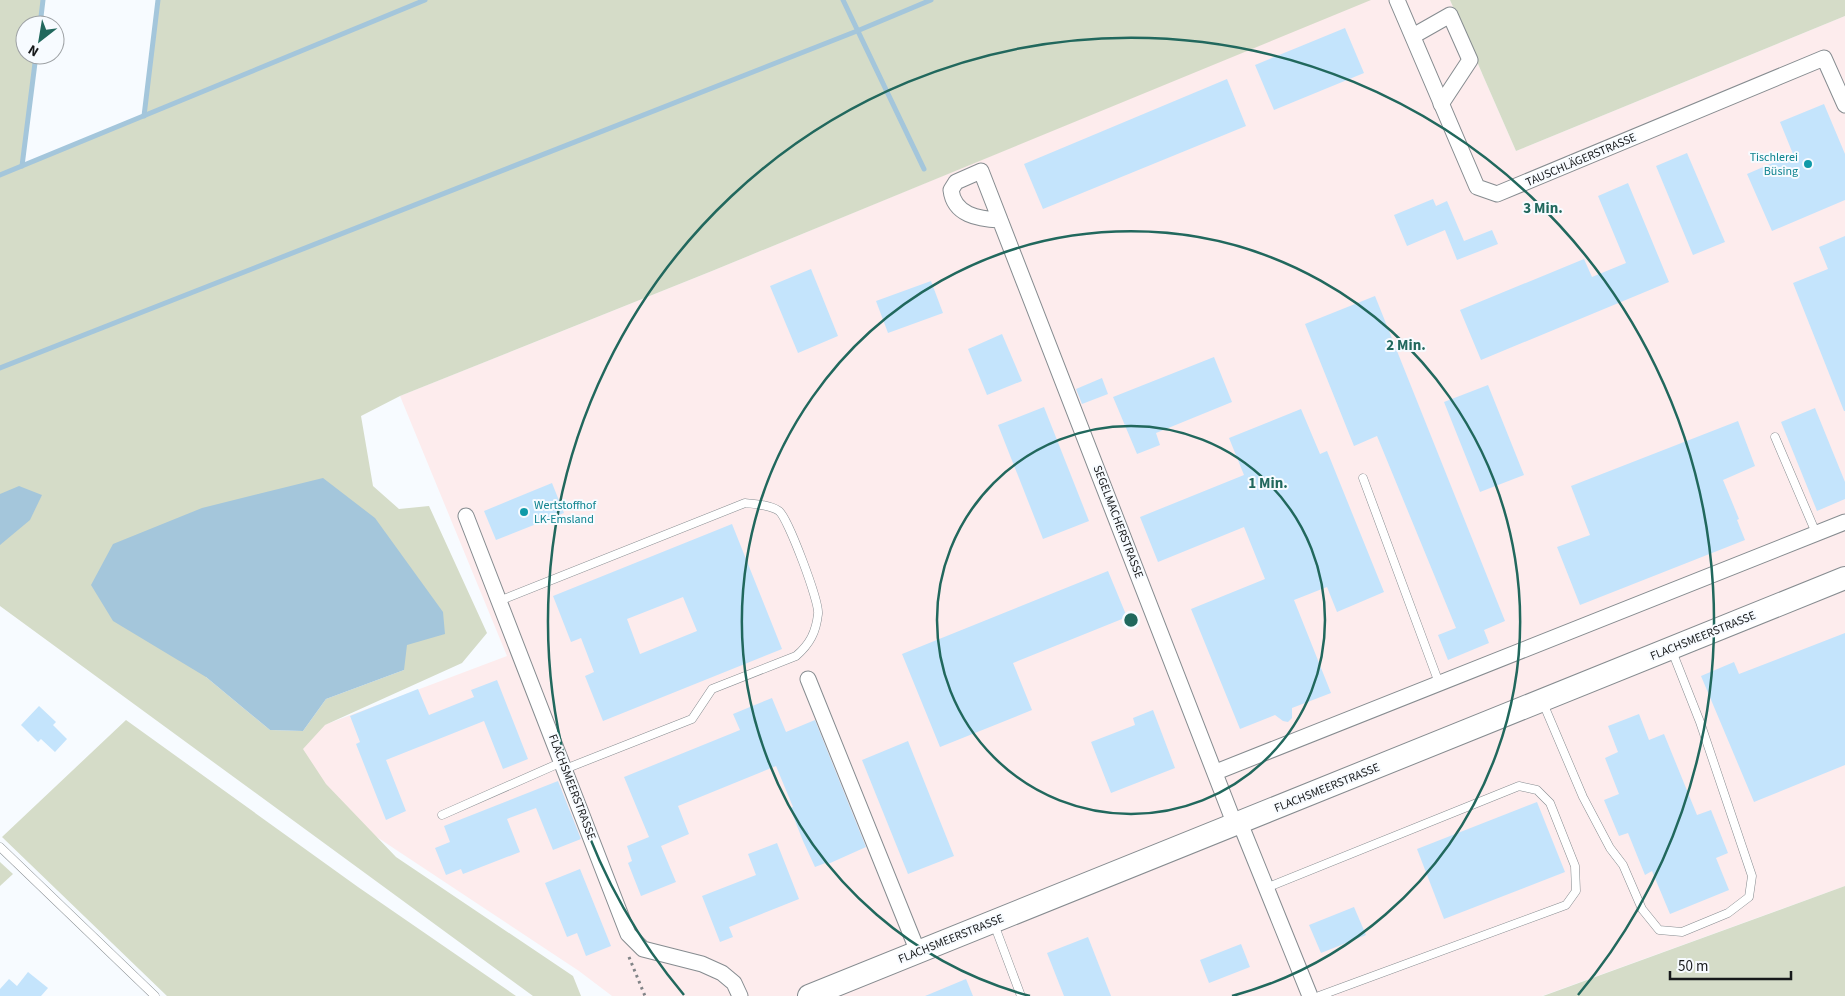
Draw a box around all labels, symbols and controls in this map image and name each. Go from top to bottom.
north arrow [15,15,65,65]
text: N [25,39,43,61]
street label: TAUSCHLÄGERSTRASSE [1523,129,1639,191]
place label: Tischlerei Büsing [1750,149,1798,180]
marker: Tischlerei Büsing [1802,158,1814,170]
text: 3 Min. [1523,198,1563,219]
text: 2 Min. [1386,335,1426,356]
street label: SEGELMACHERSTRASSE [1089,463,1147,581]
text: 1 Min. [1248,473,1288,494]
place label: Wertstoffhof LK-Emsland [534,497,597,528]
marker: Wertstoffhof LK-Emsland [518,506,530,518]
street label: FLACHSMEERSTRASSE [1648,607,1758,665]
centre of rings [1122,611,1140,629]
street label: FLACHSMEERSTRASSE [544,732,600,842]
street label: FLACHSMEERSTRASSE [1272,759,1382,817]
street label: FLACHSMEERSTRASSE [896,910,1006,968]
scale bar [1670,948,1791,980]
text: 50 m [1678,956,1708,977]

